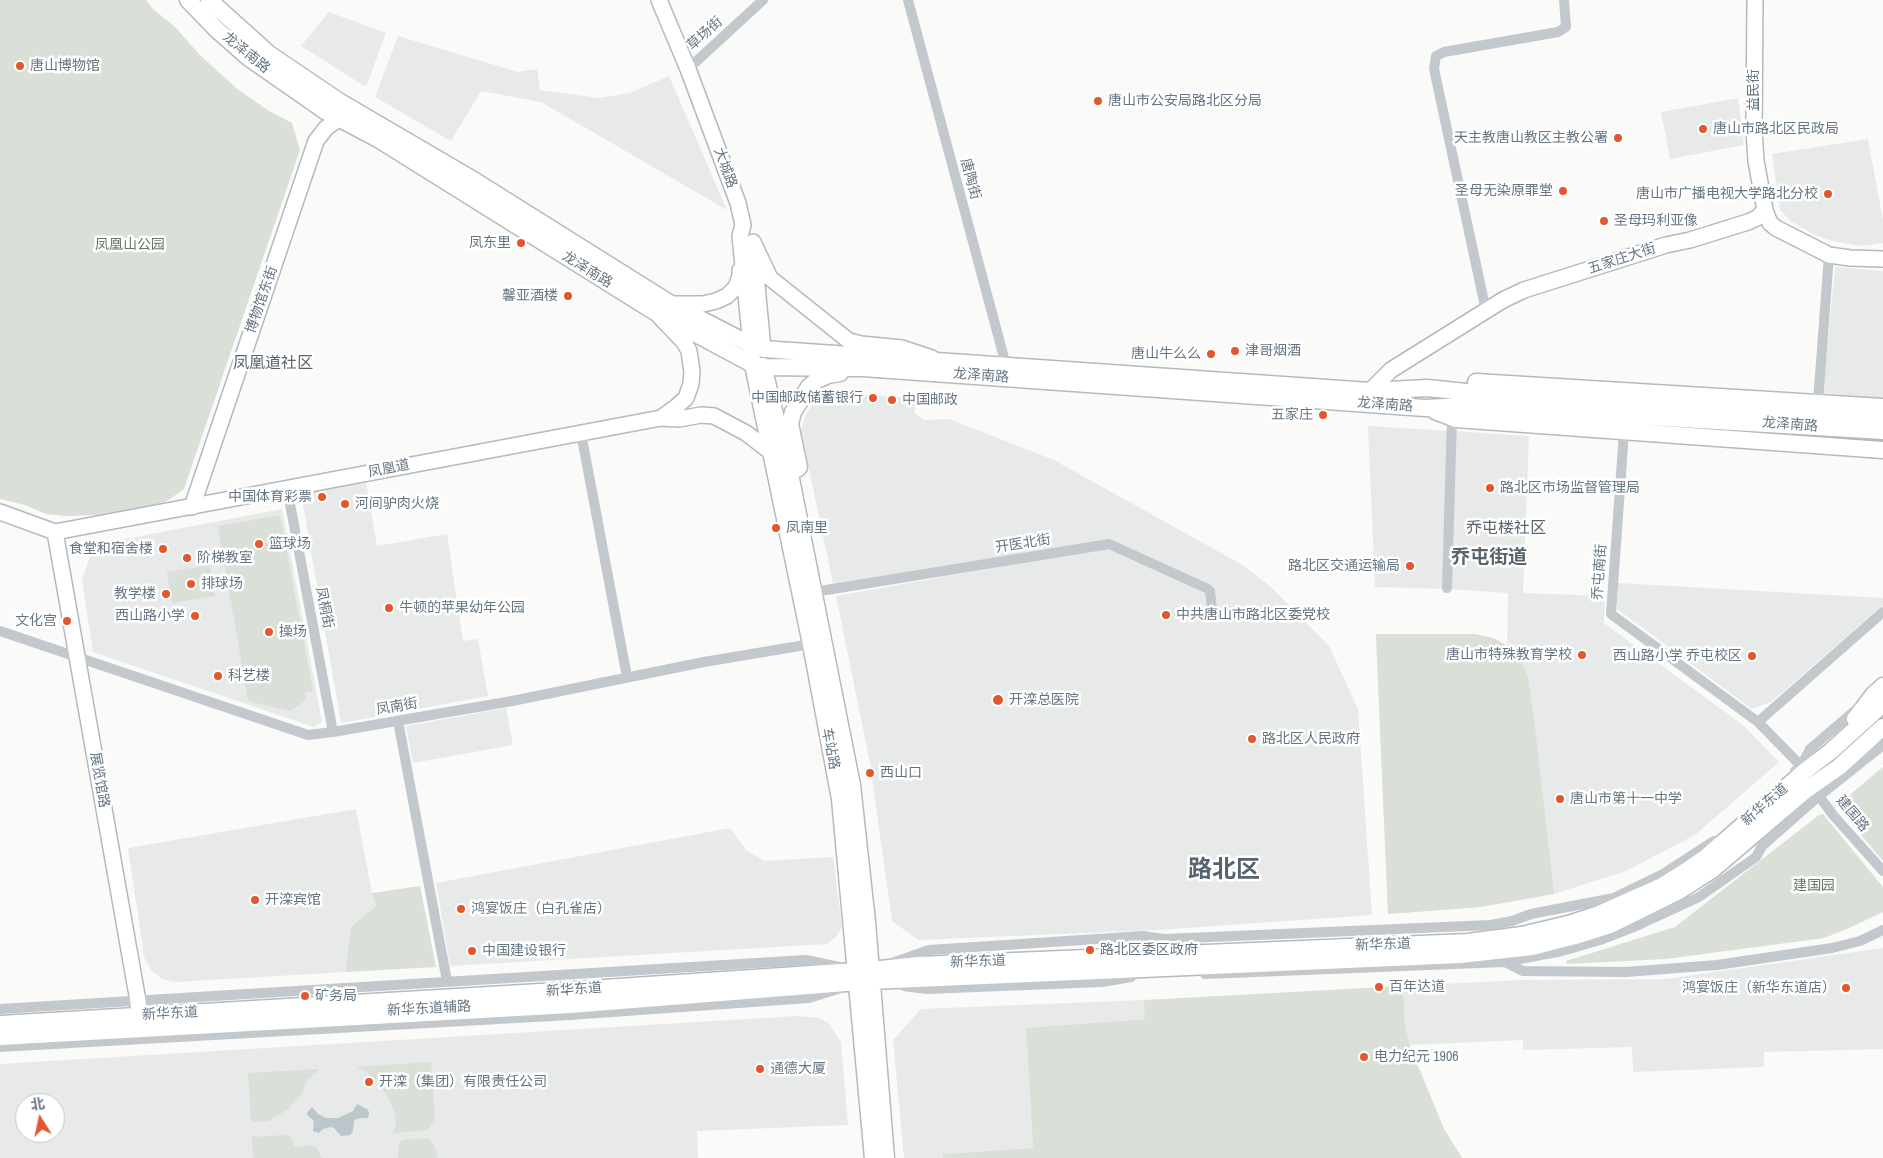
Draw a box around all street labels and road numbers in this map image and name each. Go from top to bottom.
street label: 草场街 [684,14,726,54]
street label: 龙泽南路 [219,29,273,77]
street label: 益民街 [1746,69,1762,111]
street label: 大城路 [710,145,740,191]
street label: 唐陶街 [956,157,984,201]
street label: 五家庄大街 [1586,240,1658,278]
street label: 龙泽南路 [559,248,615,292]
street label: 博物馆东街 [243,264,281,336]
street label: 龙泽南路 [952,366,1010,386]
street label: 龙泽南路 [1356,395,1414,415]
street label: 龙泽南路 [1761,415,1819,435]
street label: 凤凰道 [367,457,411,481]
street label: 开医北街 [994,531,1052,557]
street label: 乔屯南街 [1590,543,1610,601]
street label: 凤桐街 [312,586,336,630]
street label: 凤南街 [375,695,419,719]
street label: 车站路 [818,727,842,771]
street label: 展览馆路 [86,751,112,809]
street label: 新华东道 [1738,780,1792,830]
street label: 建国路 [1832,793,1872,835]
street label: 新华东道 [1355,936,1411,954]
street label: 新华东道 [950,953,1006,971]
street label: 新华东道 [545,980,603,1000]
street label: 新华东道辅路 [387,998,471,1020]
street label: 新华东道 [142,1004,198,1024]

